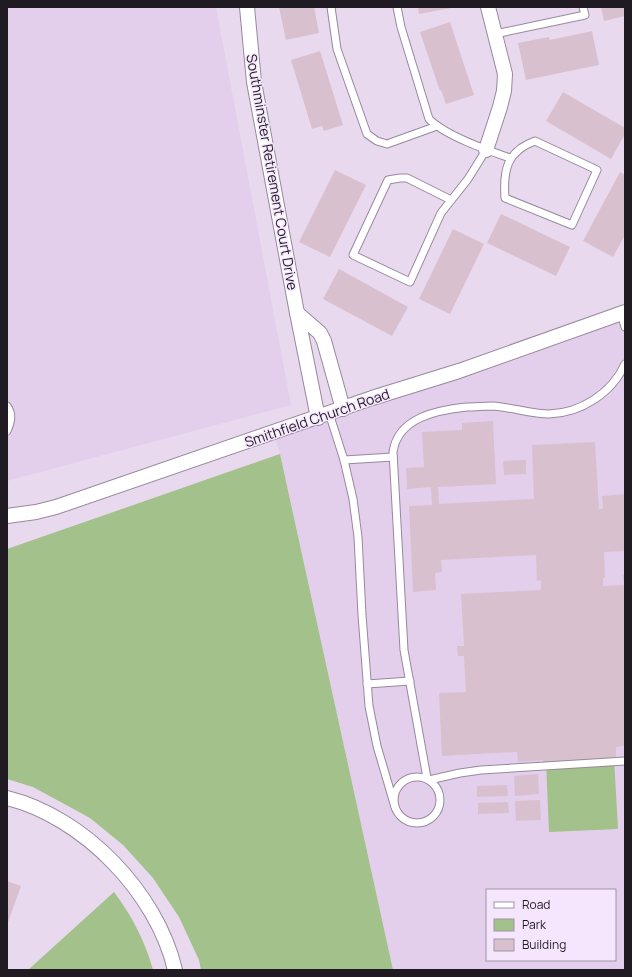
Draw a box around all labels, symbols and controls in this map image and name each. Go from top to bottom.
street label: Southminster Retirement Court Drive [242,52,303,291]
street label: Smithfield Church Road [242,384,392,451]
legend [486,889,616,961]
text: Road [522,896,550,913]
text: Park [522,916,547,933]
text: Building [522,936,566,953]

